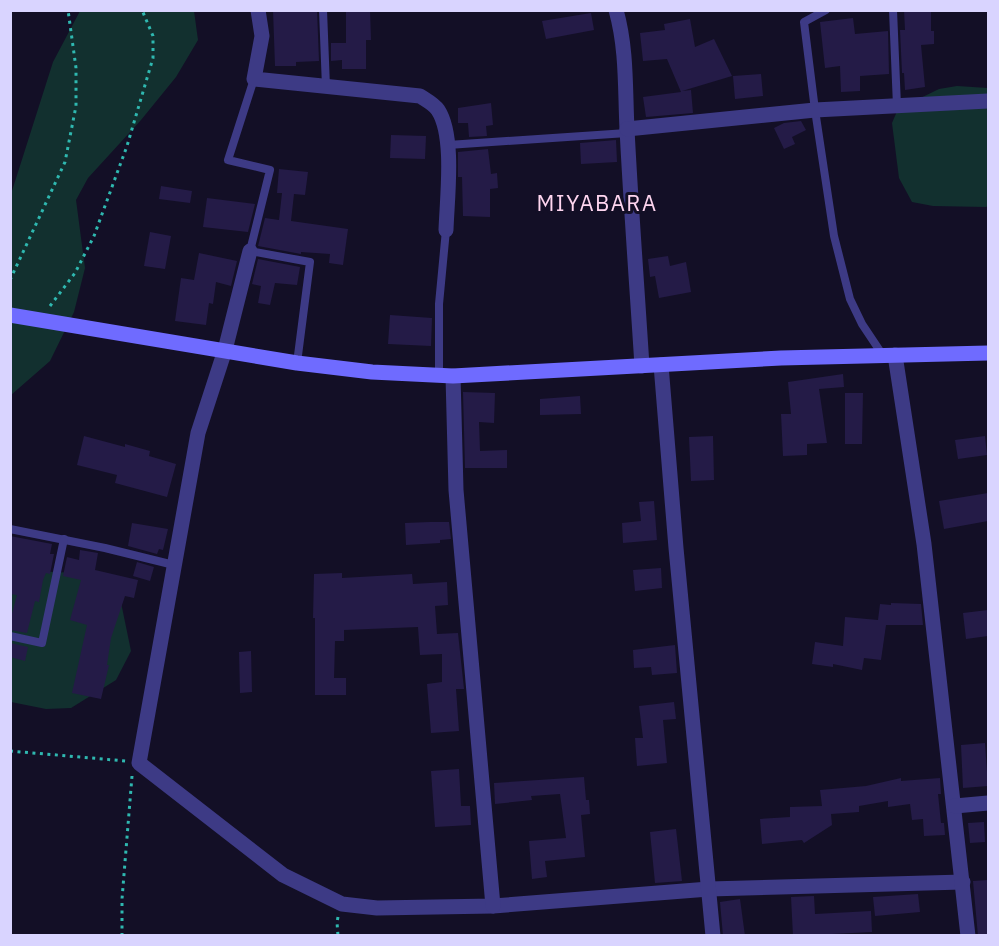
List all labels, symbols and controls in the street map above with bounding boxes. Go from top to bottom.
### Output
district label: MIYABARA [536,188,658,217]

